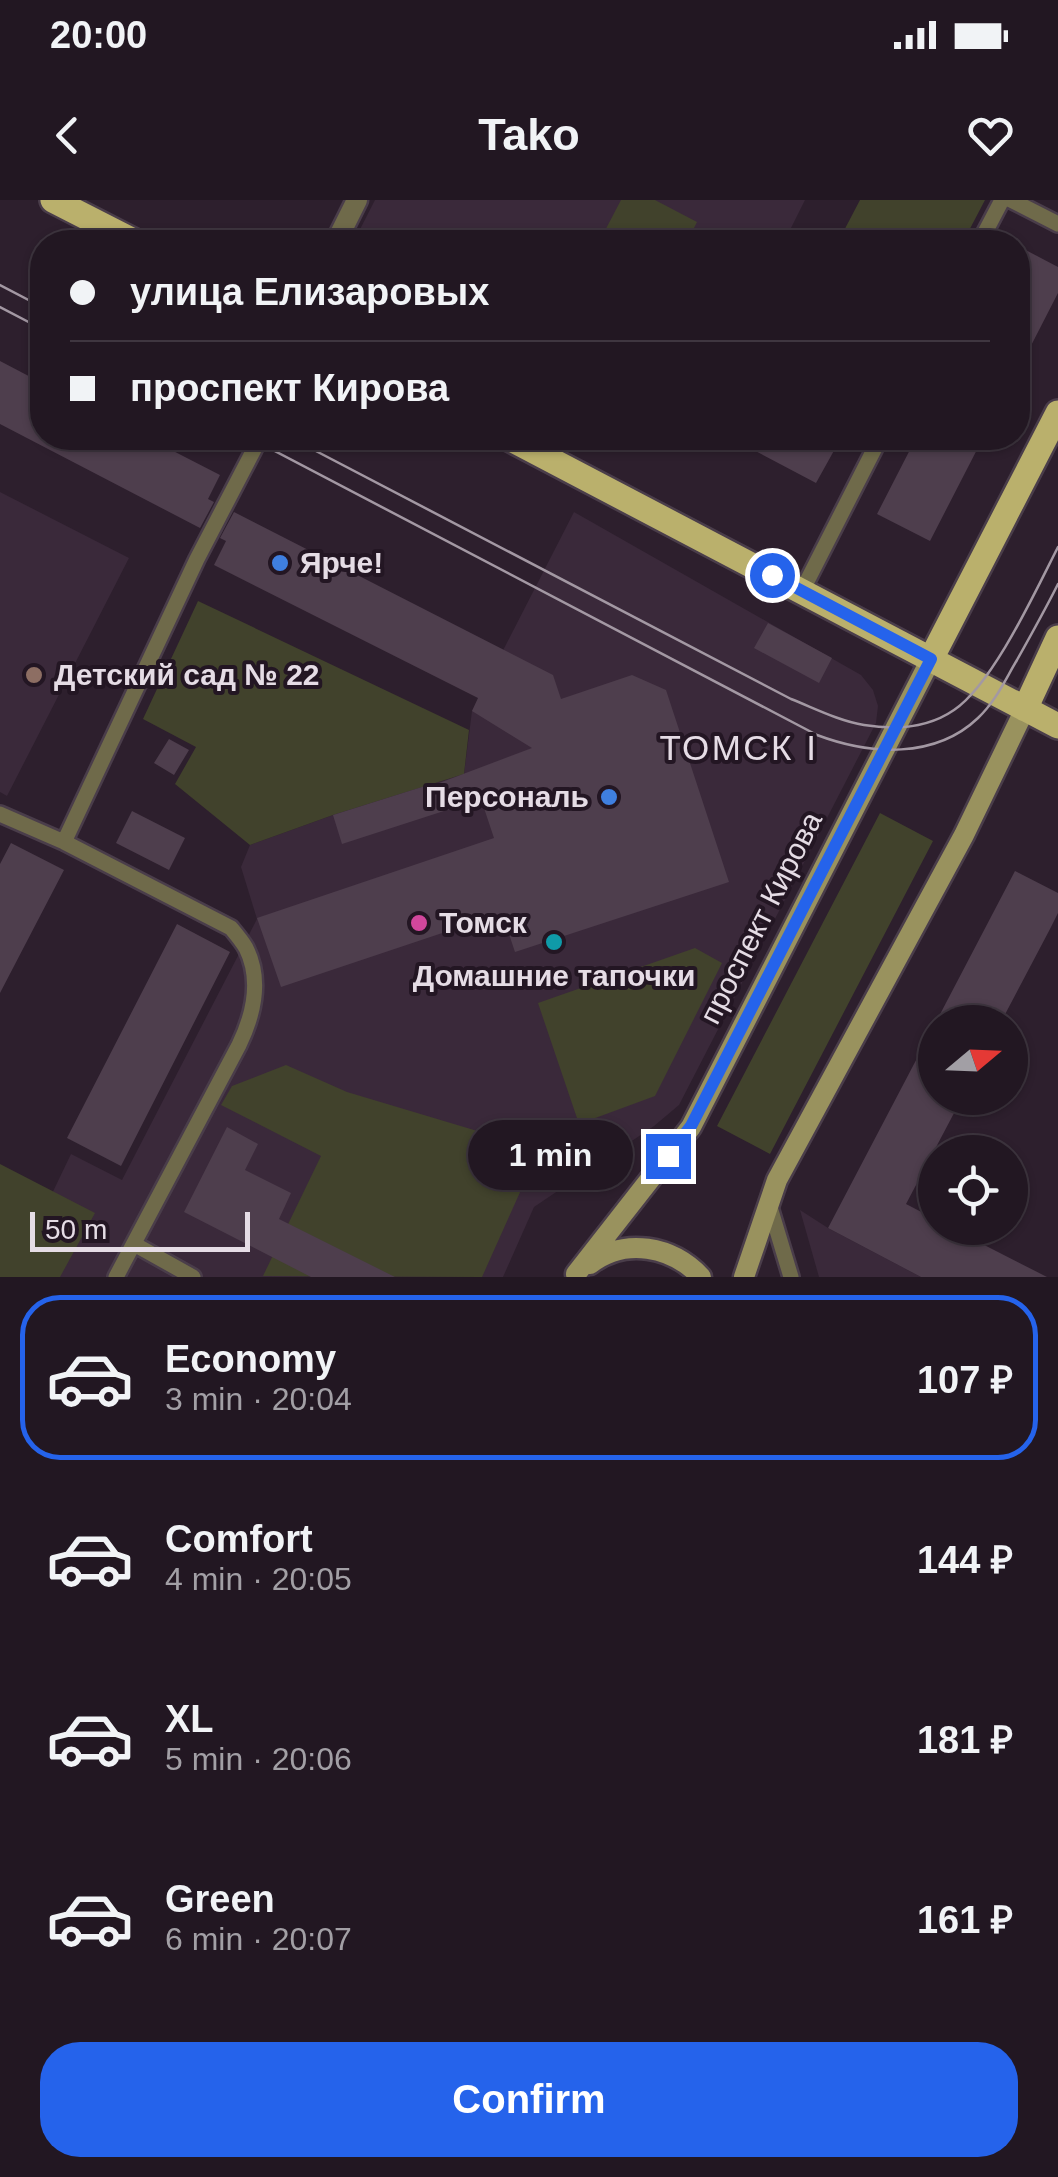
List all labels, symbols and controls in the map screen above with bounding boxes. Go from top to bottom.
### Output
text: 20:00 [50,14,147,56]
icon: back [40,108,95,163]
icon: heart [963,108,1018,163]
text: Tako [478,109,580,160]
text: улица Елизаровых [130,271,489,313]
text: проспект Кирова [130,367,449,409]
place label: Ярче! [300,546,383,579]
marker: Ярче! [269,552,291,574]
route start [750,553,795,598]
place label: Детский сад № 22 [54,658,320,691]
marker: Детский сад № 22 [23,664,45,686]
district label: ТОМСК I [660,728,818,767]
place label: Персональ [425,780,589,813]
marker: Персональ [598,786,620,808]
street label: проспект Кирова [693,806,828,1029]
place label: Томск [439,906,528,939]
marker: Томск [408,912,430,934]
marker: Домашние тапочки [543,931,565,953]
place label: Домашние тапочки [413,959,695,992]
north arrow [918,1005,1028,1115]
map controls [918,1005,1028,1245]
callout: 1 min [468,1121,633,1191]
route end [646,1134,691,1179]
button: locate [918,1135,1028,1245]
text: 1 min [509,1137,592,1173]
scale bar [30,1207,250,1252]
text: 50 m [45,1214,107,1245]
icon: car [45,1333,135,1423]
text: Economy [165,1338,336,1380]
text: 107 ₽ [917,1359,1013,1401]
text: 3 min · 20:04 [165,1381,352,1417]
icon: car [45,1513,135,1603]
text: Comfort [165,1518,313,1560]
text: 144 ₽ [917,1539,1013,1581]
text: 4 min · 20:05 [165,1561,352,1597]
icon: car [45,1693,135,1783]
text: XL [165,1698,214,1740]
text: 181 ₽ [917,1719,1013,1761]
text: 5 min · 20:06 [165,1741,352,1777]
icon: car [45,1873,135,1963]
text: Green [165,1878,275,1920]
text: 161 ₽ [917,1899,1013,1941]
text: 6 min · 20:07 [165,1921,352,1957]
button: Confirm [40,2042,1018,2157]

